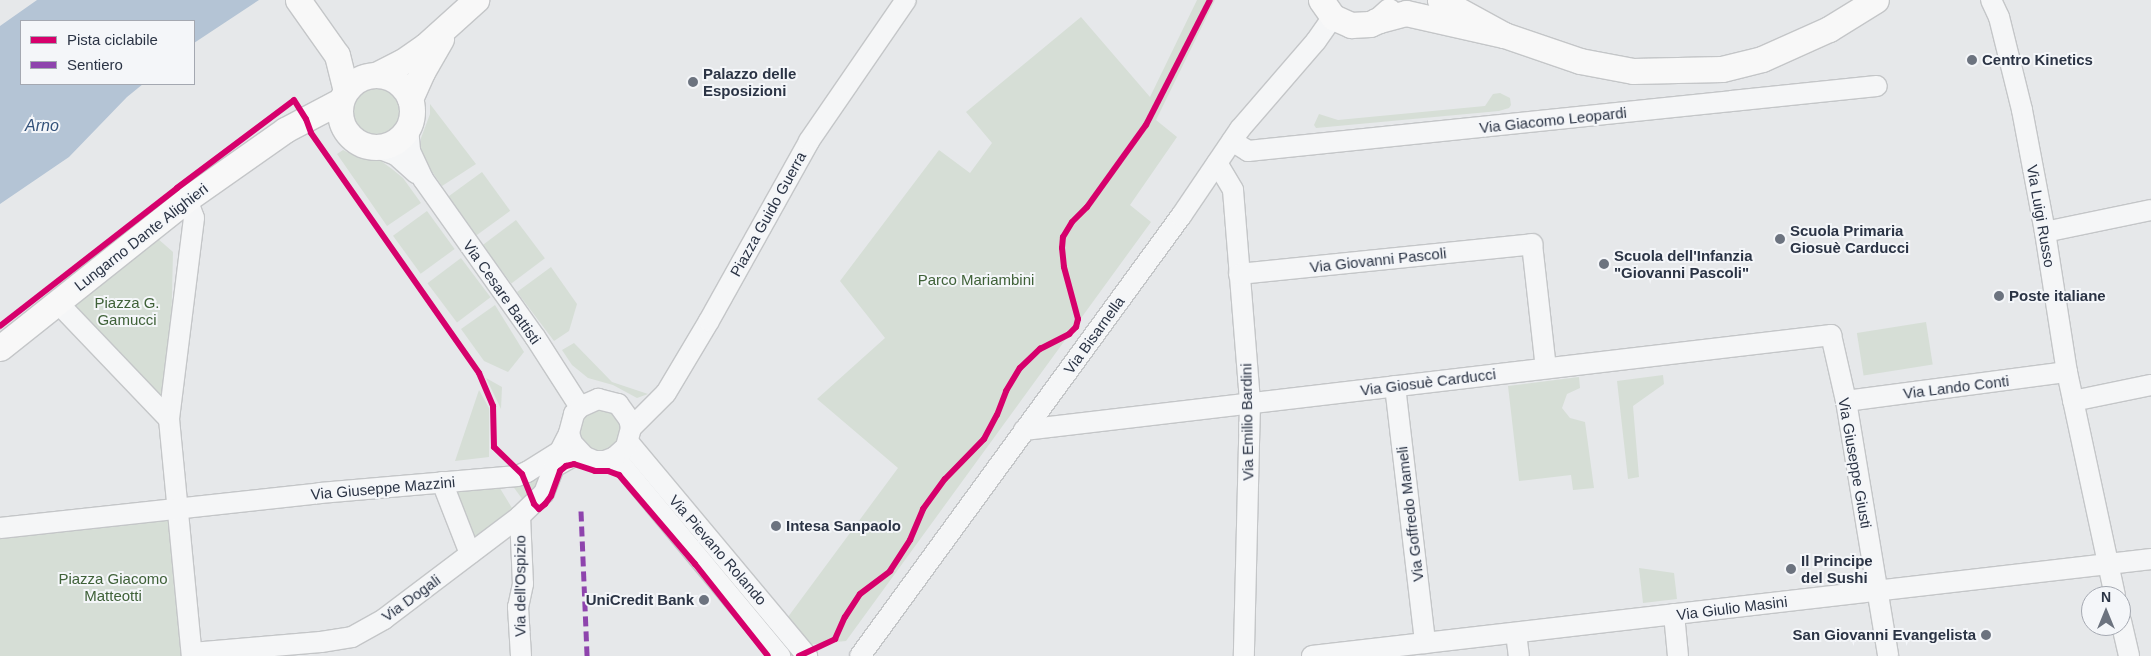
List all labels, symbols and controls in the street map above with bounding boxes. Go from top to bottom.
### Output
legend [20,20,195,85]
text: Pista ciclabile [67,31,158,48]
place label: Centro Kinetics [1982,51,2093,69]
marker: Centro Kinetics [1966,54,1978,66]
text: Sentiero [67,56,123,73]
place label: Palazzo delle Esposizioni [703,64,796,99]
marker: Palazzo delle Esposizioni [687,76,699,88]
street label: Via Giacomo Leopardi [1478,103,1628,137]
water label: Arno [25,116,59,136]
street label: Piazza Guido Guerra [726,148,810,280]
street label: Via Luigi Russo [2023,163,2059,269]
street label: Lungarno Dante Alighieri [70,179,212,295]
place label: Scuola Primaria Giosuè Carducci [1790,221,1909,256]
marker: Scuola Primaria Giosuè Carducci [1774,233,1786,245]
street label: Via Cesare Battisti [459,236,545,348]
street label: Via Giovanni Pascoli [1309,244,1447,276]
place label: Scuola dell'Infanzia "Giovanni Pascoli" [1614,246,1753,281]
marker: Scuola dell'Infanzia "Giovanni Pascoli" [1598,258,1610,270]
park label: Parco Mariambini [918,271,1034,289]
place label: Poste italiane [2009,287,2106,305]
marker: Poste italiane [1993,290,2005,302]
park label: Piazza G. Gamucci [94,293,160,328]
street label: Via Bisarnella [1060,293,1128,377]
street label: Via Emilio Bardini [1237,363,1257,481]
street label: Via Giosuè Carducci [1359,365,1497,399]
street label: Via Lando Conti [1902,372,2010,402]
street label: Via Giuseppe Giusti [1835,396,1875,530]
street label: Via Goffredo Mameli [1393,445,1427,583]
street label: Via Giuseppe Mazzini [310,473,456,503]
street label: Via Pievano Rolando [665,491,771,609]
place label: Intesa Sanpaolo [786,517,901,535]
marker: Intesa Sanpaolo [770,520,782,532]
street label: Via dell'Ospizio [511,535,529,637]
place label: Il Principe del Sushi [1801,551,1873,586]
marker: Il Principe del Sushi [1785,563,1797,575]
park label: Piazza Giacomo Matteotti [58,569,168,604]
street label: Via Dogali [378,571,444,625]
north arrow [2081,586,2131,636]
text: N [2101,589,2111,605]
place label: UniCredit Bank [586,591,694,609]
street label: Via Giulio Masini [1676,592,1788,624]
marker: UniCredit Bank [698,594,710,606]
place label: San Giovanni Evangelista [1793,626,1976,644]
marker: San Giovanni Evangelista [1980,629,1992,641]

